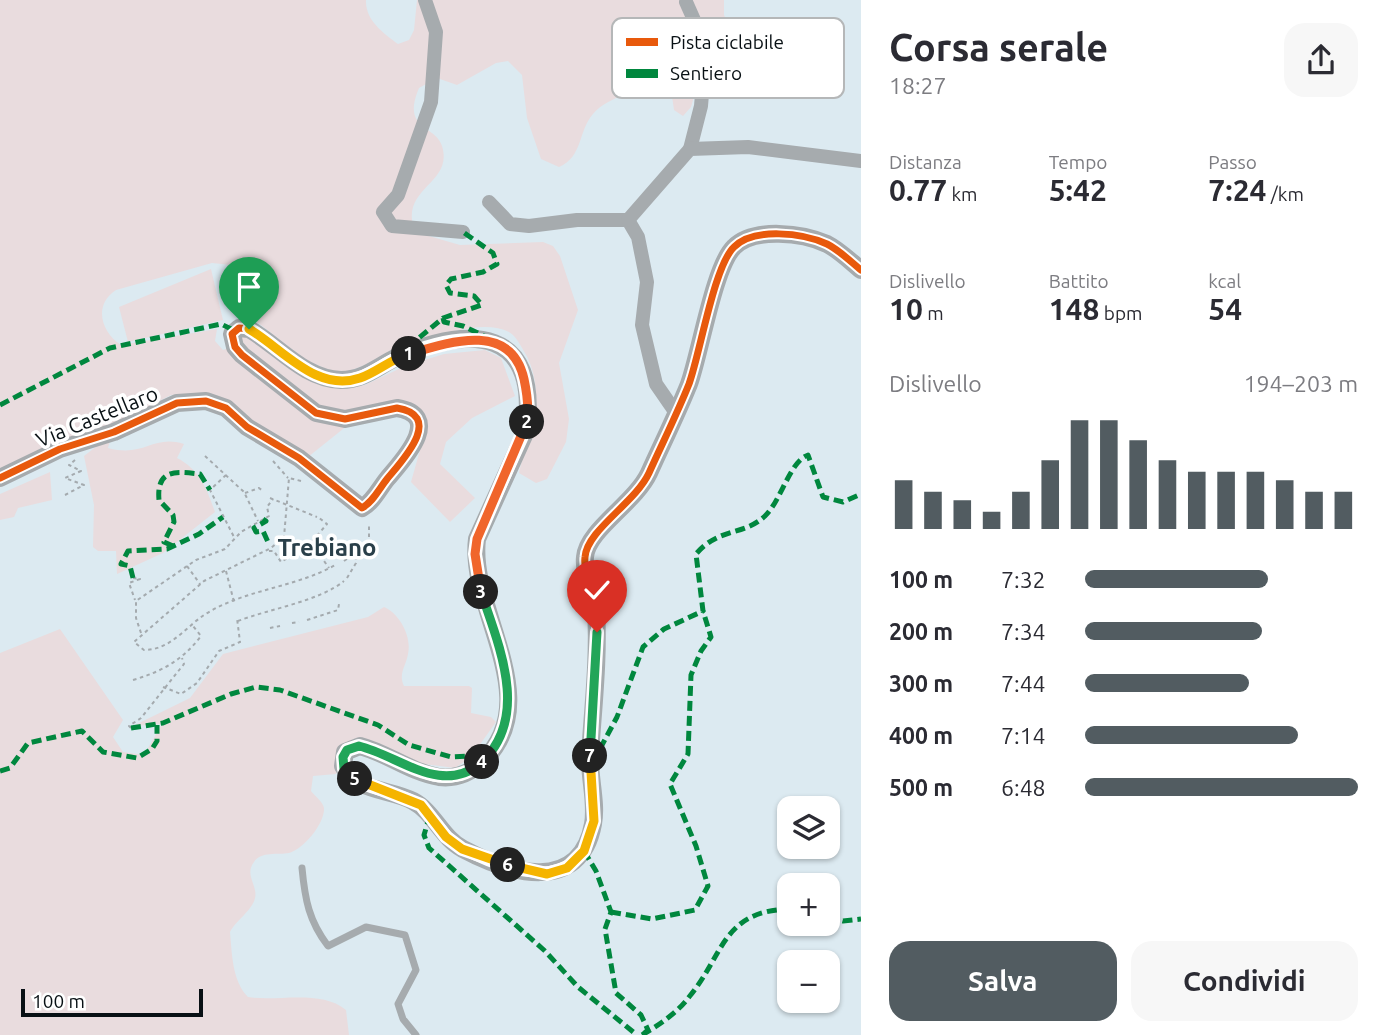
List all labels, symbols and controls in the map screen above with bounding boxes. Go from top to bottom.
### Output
legend [612,18,844,98]
button: share [1284,23,1358,97]
text: Corsa serale [889,26,1108,68]
text: Pista ciclabile [670,31,784,53]
text: Sentiero [670,62,742,84]
text: 18:27 [889,73,947,98]
text: Distanza [889,151,962,173]
text: Tempo [1049,151,1107,173]
text: Passo [1208,151,1257,173]
text: 0.77 [889,173,947,207]
text: 5:42 [1049,173,1107,207]
text: 7:24 [1208,173,1266,207]
text: km [947,183,977,205]
text: /km [1266,183,1304,205]
pin [219,257,279,329]
icon: arrive [230,268,268,306]
text: Dislivello [889,270,966,292]
text: Battito [1049,270,1109,292]
text: kcal [1208,270,1241,292]
text: 10 [889,292,923,326]
text: 148 [1049,292,1099,326]
text: 54 [1208,292,1242,326]
text: m [923,302,944,324]
text: bpm [1099,302,1142,324]
pin: 1 [392,336,426,372]
text: 1 [403,342,414,364]
text: Dislivello [889,371,982,396]
text: 194–203 m [1244,371,1358,396]
street label: Via Castellaro [32,381,161,451]
pin: 2 [510,404,544,440]
text: 2 [521,410,532,432]
district label: Trebiano [277,534,377,561]
pin [567,560,627,632]
text: 100 m [889,567,953,592]
text: 7:32 [1001,567,1046,592]
icon: check [578,571,616,609]
pin: 3 [463,574,498,610]
text: 3 [475,580,486,602]
text: 200 m [889,619,953,644]
text: 7:34 [1001,619,1046,644]
text: 300 m [889,671,953,696]
text: 7:44 [1001,671,1046,696]
text: 400 m [889,723,953,748]
text: 7:14 [1001,723,1046,748]
pin: 7 [572,738,608,774]
pin: 4 [464,744,500,780]
text: 7 [584,744,595,766]
text: 4 [476,750,487,772]
pin: 5 [338,762,372,796]
text: 5 [349,767,360,789]
text: 500 m [889,775,953,800]
text: 6:48 [1001,775,1046,800]
map controls [777,796,840,1013]
button: layers [777,796,840,859]
pin: 6 [490,848,526,882]
text: 6 [502,853,513,875]
button: + [777,873,840,936]
button: Salva [889,941,1117,1021]
button: Condividi [1131,941,1358,1021]
button: − [777,950,840,1013]
scale bar [21,986,203,1018]
text: 100 m [32,990,85,1012]

